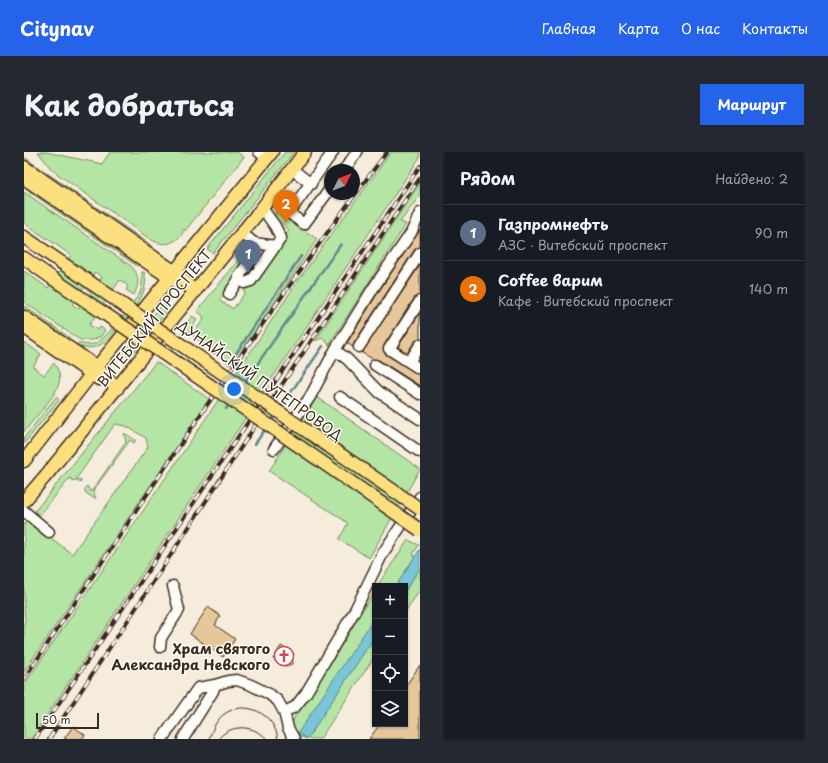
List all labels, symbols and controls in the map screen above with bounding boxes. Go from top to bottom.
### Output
text: Citynav [20,14,94,42]
text: Главная [542,18,596,39]
text: Карта [618,18,659,39]
text: О нас [681,18,720,39]
text: Контакты [742,18,808,39]
text: Как добраться [24,83,235,126]
button: Маршрут [700,84,804,125]
north arrow [324,164,360,200]
text: Рядом [460,165,515,191]
text: Найдено: 2 [715,169,788,188]
pin: 2 [273,190,299,223]
text: Газпромнефть [498,212,608,235]
text: 1 [470,223,476,242]
text: 90 m [755,223,788,242]
text: АЗС · Витебский проспект [498,235,668,254]
pin: 1 [235,240,261,273]
street label: ВИТЕБСКИЙ ПРОСПЕКТ [92,244,217,391]
text: Coffee варим [498,268,603,291]
text: 2 [468,279,478,298]
text: 140 m [749,279,788,298]
text: Кафе · Витебский проспект [498,291,673,310]
street label: ДУНАЙСКИЙ ПУТЕПРОВОД [172,314,347,445]
your location [224,379,244,399]
map controls [372,583,408,727]
button: + [372,583,408,619]
button: − [372,619,408,655]
place label: Храм святого Александра Невского [112,638,270,675]
church icon: Храм святого Александра Невского [273,645,295,667]
button: locate [372,655,408,691]
button: layers [372,691,408,727]
scale bar [36,711,99,730]
text: 50 m [42,711,71,728]

